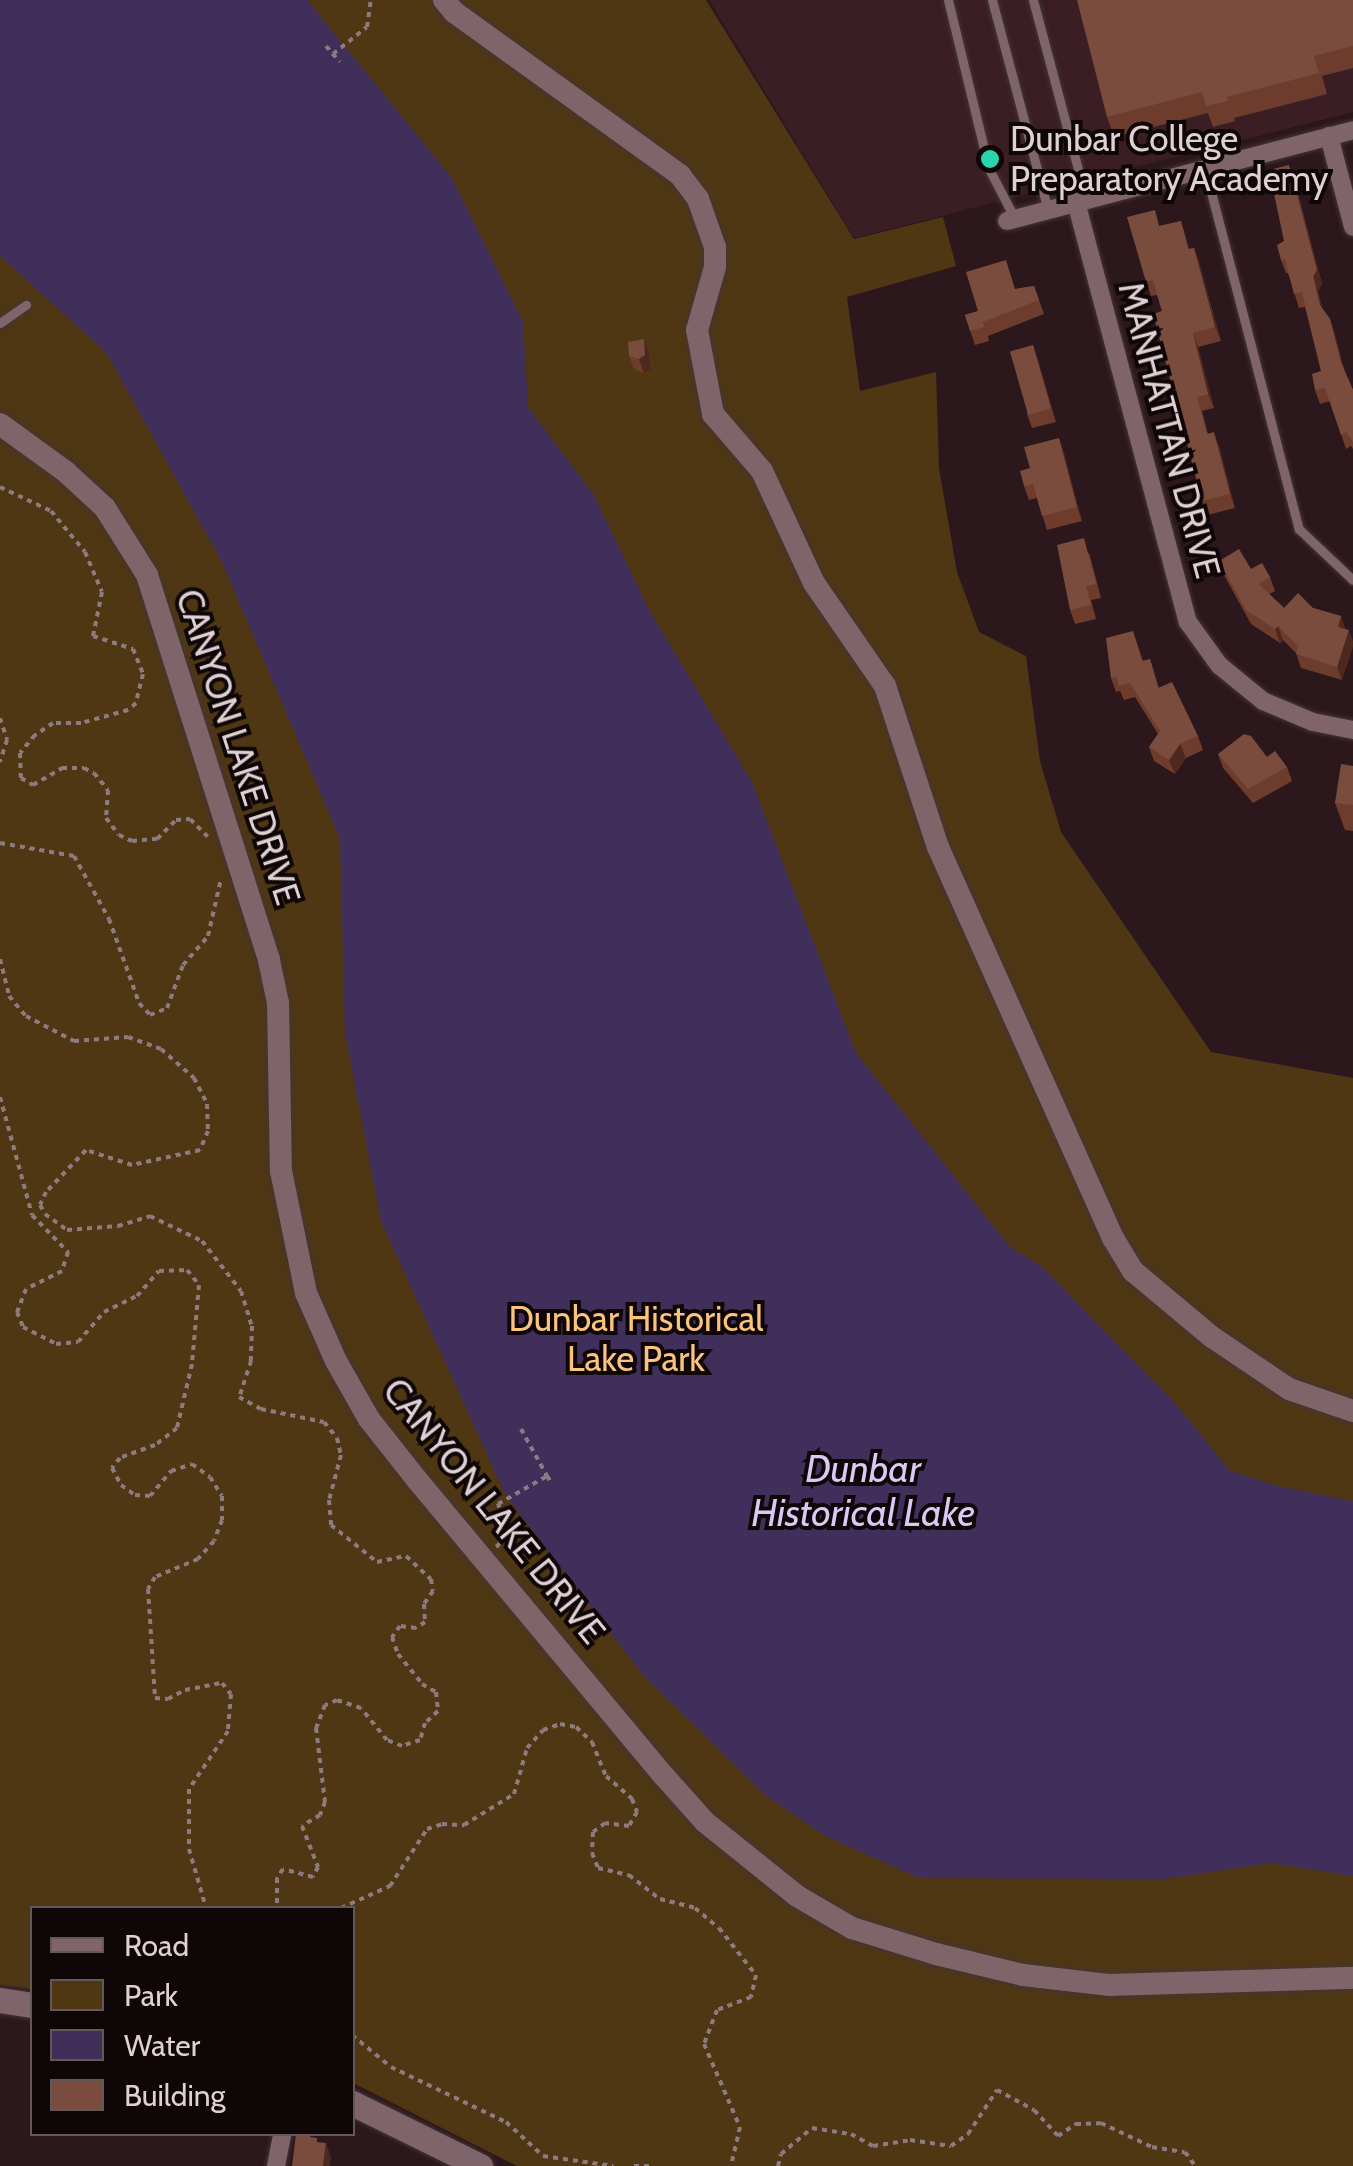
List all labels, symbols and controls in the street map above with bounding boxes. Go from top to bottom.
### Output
place label: Dunbar College Preparatory Academy [1010,118,1328,200]
marker: Dunbar College Preparatory Academy [979,148,1001,170]
street label: MANHATTAN DRIVE [1109,277,1229,583]
street label: CANYON LAKE DRIVE [167,584,309,910]
park label: Dunbar Historical Lake Park [509,1298,763,1380]
street label: CANYON LAKE DRIVE [374,1370,614,1652]
water label: Dunbar Historical Lake [751,1446,975,1536]
legend [30,1906,355,2136]
text: Road [124,1927,189,1964]
text: Park [124,1977,178,2014]
text: Water [124,2027,200,2064]
text: Building [124,2077,226,2114]

